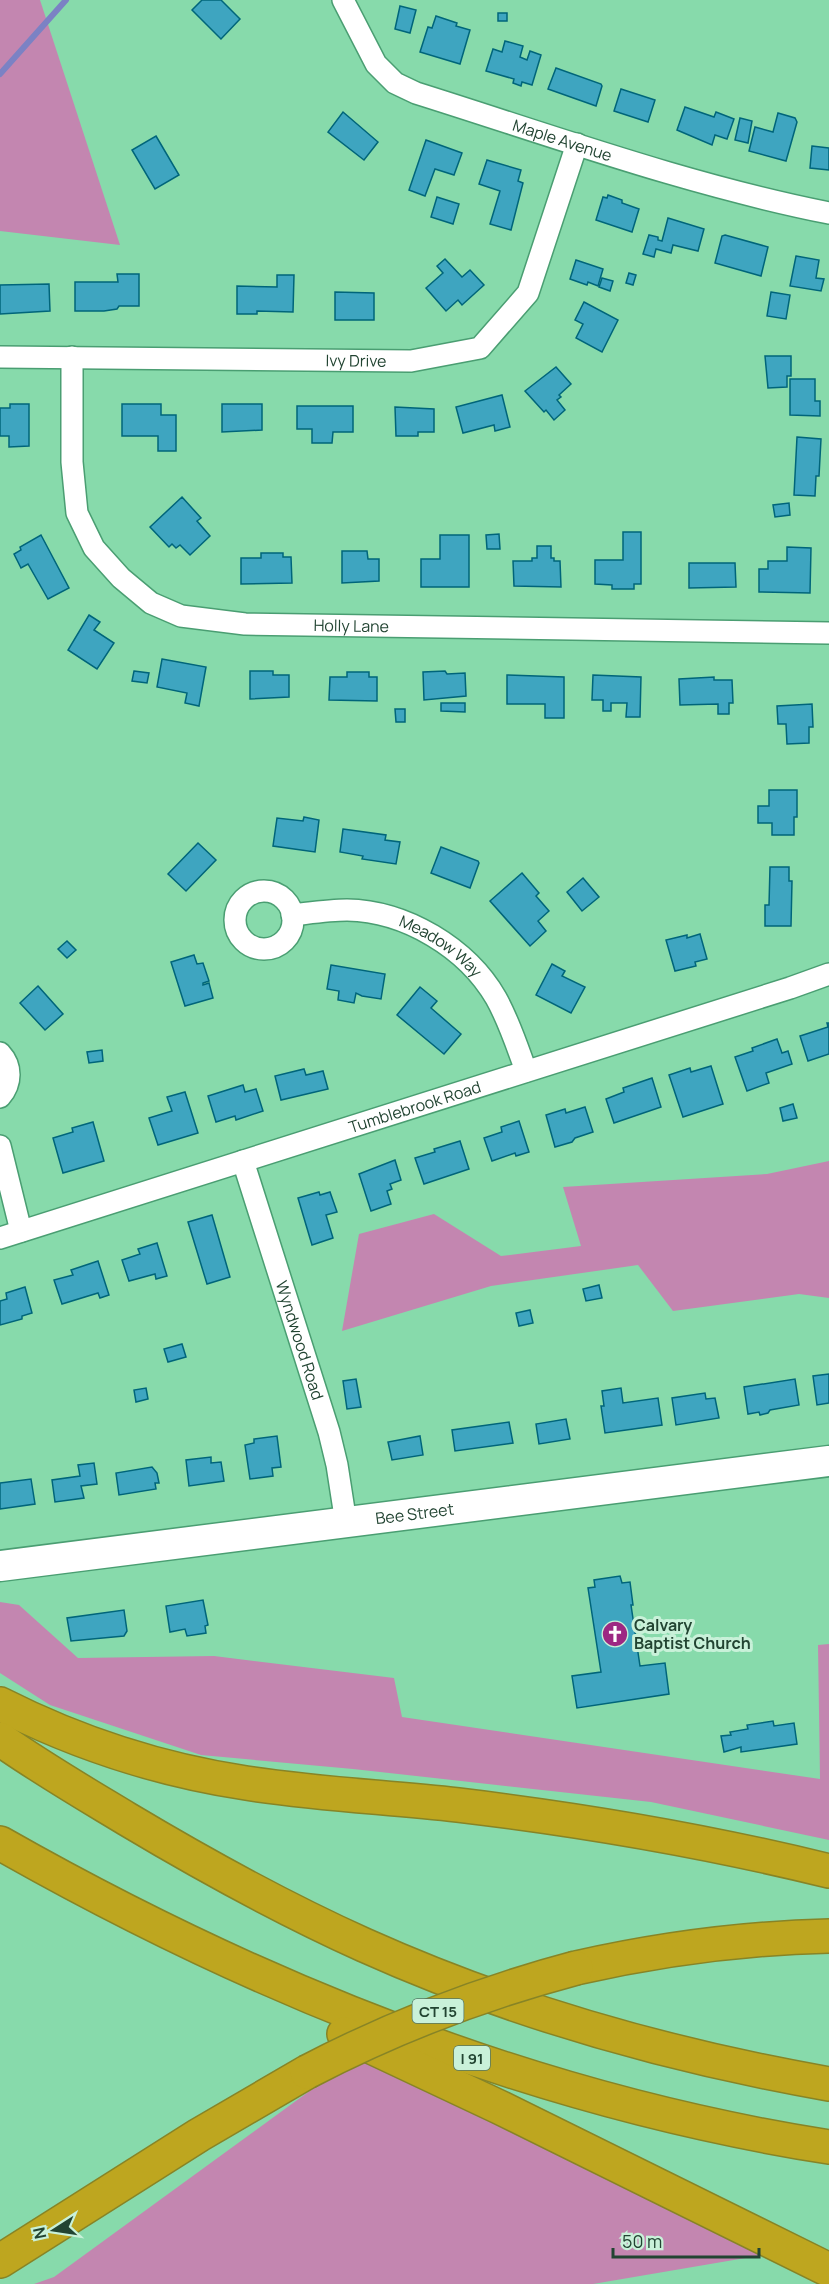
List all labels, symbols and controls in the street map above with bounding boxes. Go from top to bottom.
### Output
street label: Maple Avenue [510,114,615,166]
street label: Ivy Drive [325,349,387,372]
street label: Holly Lane [313,614,389,637]
street label: Meadow Way [396,910,488,982]
street label: Tumblebrook Road [346,1076,484,1138]
street label: Wyndwood Road [271,1278,329,1403]
street label: Bee Street [374,1498,455,1529]
place label: Calvary Baptist Church [634,1614,751,1654]
church icon: Calvary Baptist Church [600,1619,630,1649]
road number: CT 15 [412,1999,464,2023]
road number: I 91 [454,2046,490,2070]
north arrow [24,2200,84,2260]
scale bar [613,2221,758,2259]
text: N [27,2225,51,2241]
text: 50 m [622,2229,662,2253]

